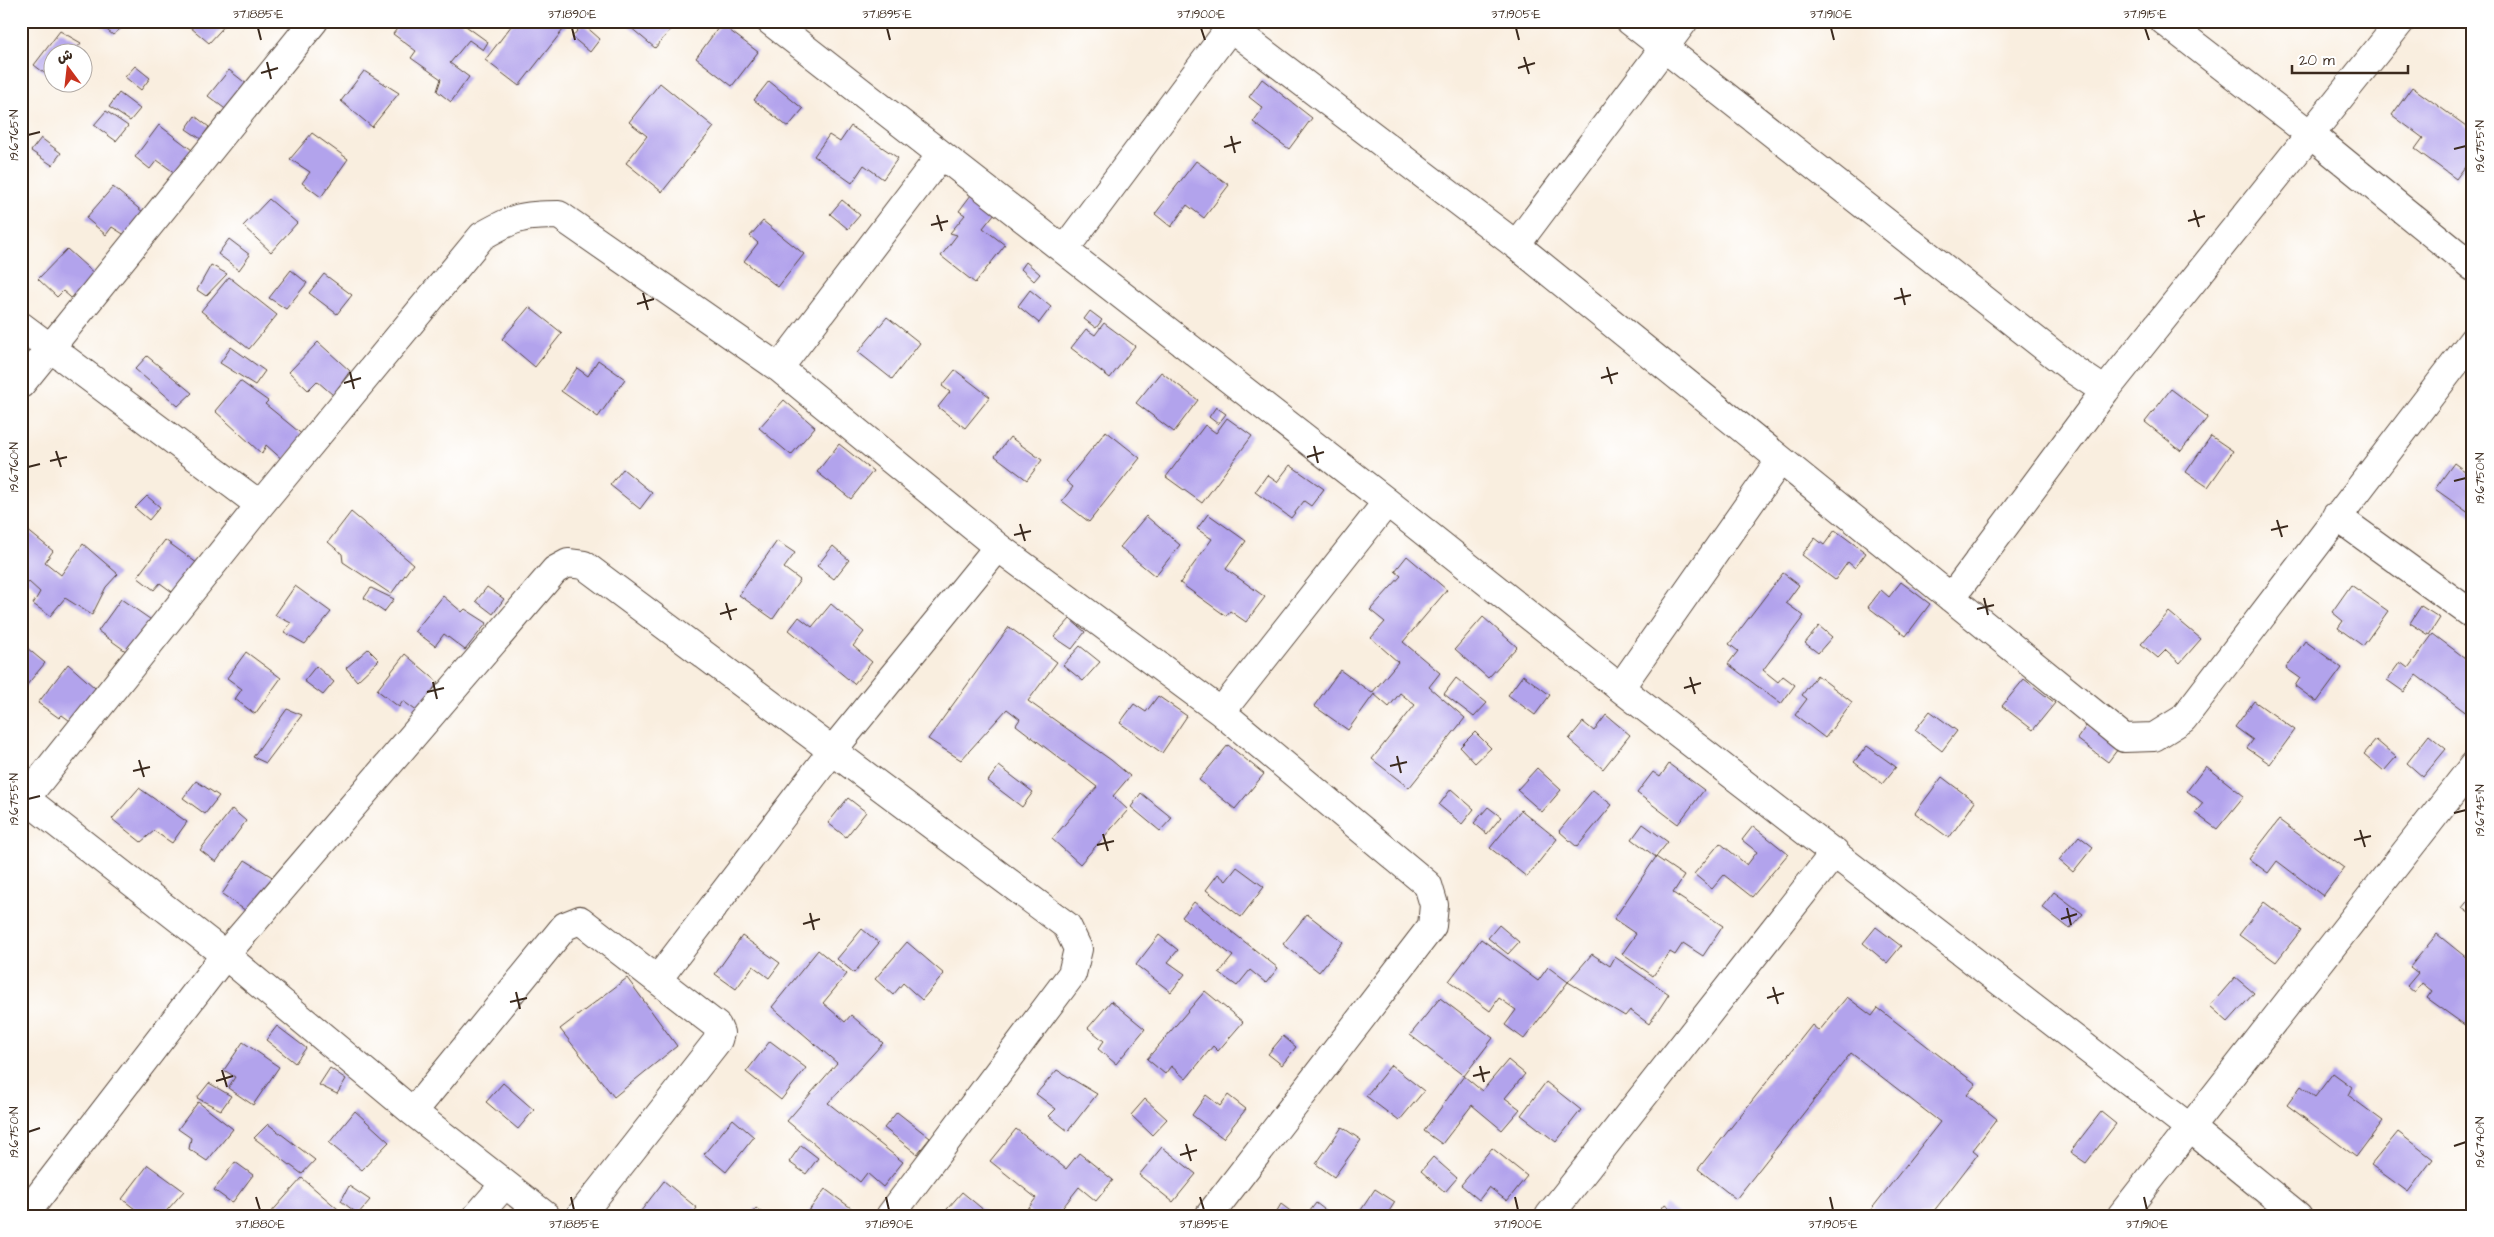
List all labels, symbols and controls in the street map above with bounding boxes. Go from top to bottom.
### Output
text: 37.1885°E [233,6,283,23]
text: 37.1890°E [548,6,596,23]
text: 37.1895°E [862,6,912,23]
text: 37.1900°E [1177,6,1225,23]
text: 37.1905°E [1491,6,1541,23]
text: 37.1910°E [1810,6,1852,23]
text: 37.1915°E [2123,6,2167,23]
north arrow [42,42,92,92]
scale bar [2292,42,2408,74]
text: ش [55,45,75,68]
text: 20 m [2299,50,2335,71]
text: 19.6765°N [6,109,23,161]
text: 19.6755°N [2472,119,2489,172]
text: 19.6760°N [6,441,23,492]
text: 19.6750°N [2472,452,2489,504]
text: 19.6755°N [6,772,23,825]
text: 19.6745°N [2472,784,2489,836]
text: 19.6750°N [6,1106,23,1158]
text: 19.6740°N [2472,1116,2489,1167]
text: 37.1880°E [235,1216,285,1233]
text: 37.1885°E [549,1216,599,1233]
text: 37.1890°E [865,1216,913,1233]
text: 37.1895°E [1179,1216,1229,1233]
text: 37.1900°E [1494,1216,1542,1233]
text: 37.1905°E [1808,1216,1858,1233]
text: 37.1910°E [2126,1216,2168,1233]

